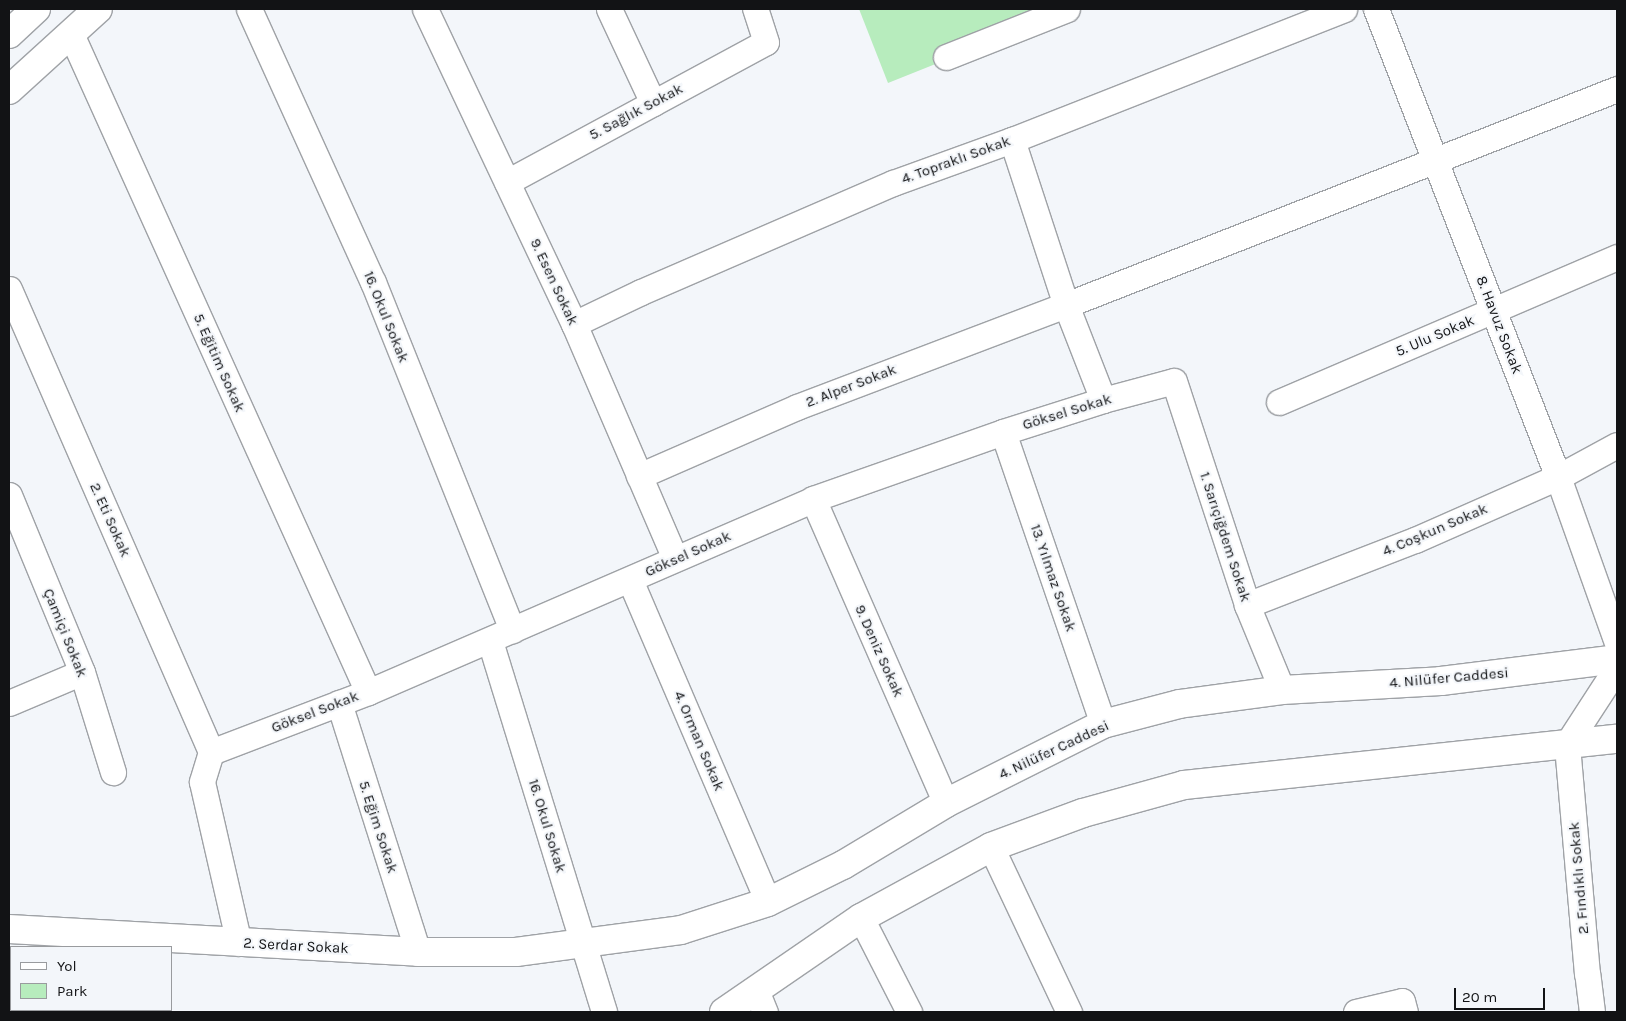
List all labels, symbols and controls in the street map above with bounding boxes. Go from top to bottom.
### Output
street label: 5. Sağlık Sokak [586,80,686,144]
street label: 4. Topraklı Sokak [899,132,1013,188]
street label: 9. Esen Sokak [526,236,582,328]
street label: 16. Okul Sokak [359,269,413,365]
street label: 8. Havuz Sokak [1472,273,1526,377]
street label: 5. Eğitim Sokak [189,311,249,415]
street label: 5. Ulu Sokak [1393,311,1477,361]
street label: 2. Alper Sokak [803,360,899,412]
street label: Göksel Sokak [1020,390,1114,434]
street label: 1. Sarıçiğdem Sokak [1195,470,1255,604]
street label: 2. Eti Sokak [86,480,134,560]
street label: 4. Coşkun Sokak [1380,500,1490,560]
street label: 13. Yılmaz Sokak [1026,522,1080,634]
street label: Göksel Sokak [642,527,734,581]
street label: Çamiçi Sokak [39,586,91,680]
street label: 9. Deniz Sokak [851,602,907,700]
street label: 4. Nilüfer Caddesi [1389,664,1509,692]
street label: Göksel Sokak [269,687,361,737]
street label: 4. Orman Sokak [670,688,728,794]
street label: 4. Nilüfer Caddesi [996,717,1112,783]
street label: 16. Okul Sokak [524,777,570,875]
street label: 5. Eğim Sokak [355,779,401,875]
street label: 2. Fındıklı Sokak [1565,821,1593,935]
street label: 2. Serdar Sokak [243,934,349,958]
legend [10,946,172,1011]
text: Yol [57,957,77,975]
scale bar [1456,978,1547,1010]
text: Park [57,982,87,1000]
text: 20 m [1462,988,1497,1006]

